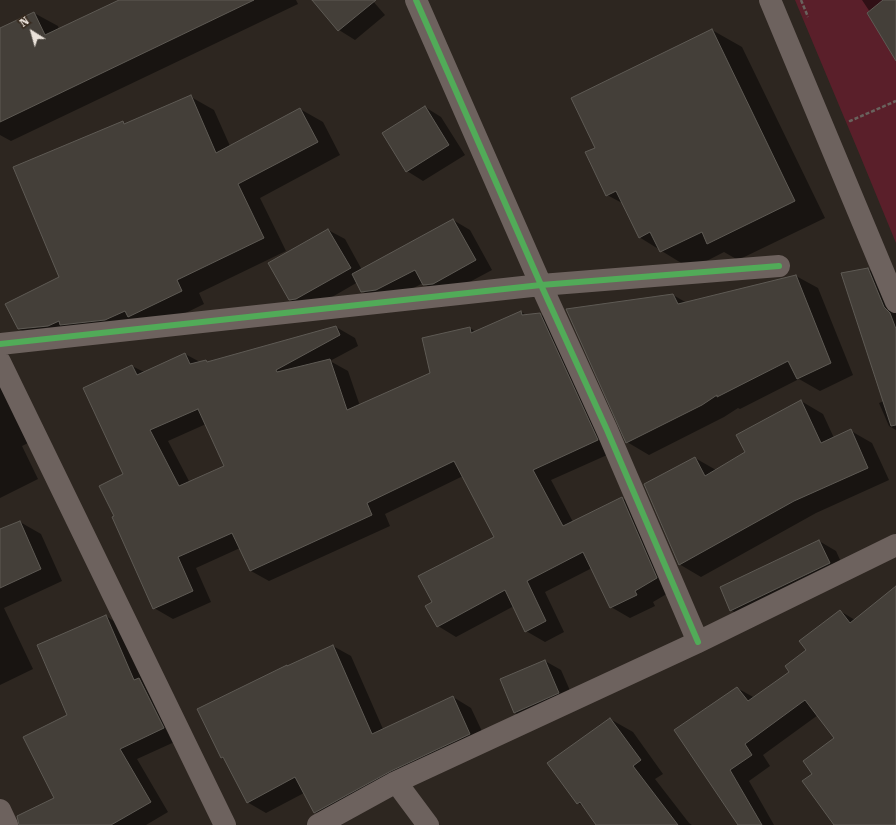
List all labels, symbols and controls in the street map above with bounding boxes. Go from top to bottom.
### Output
north arrow [12,12,52,52]
text: N [17,14,32,30]

